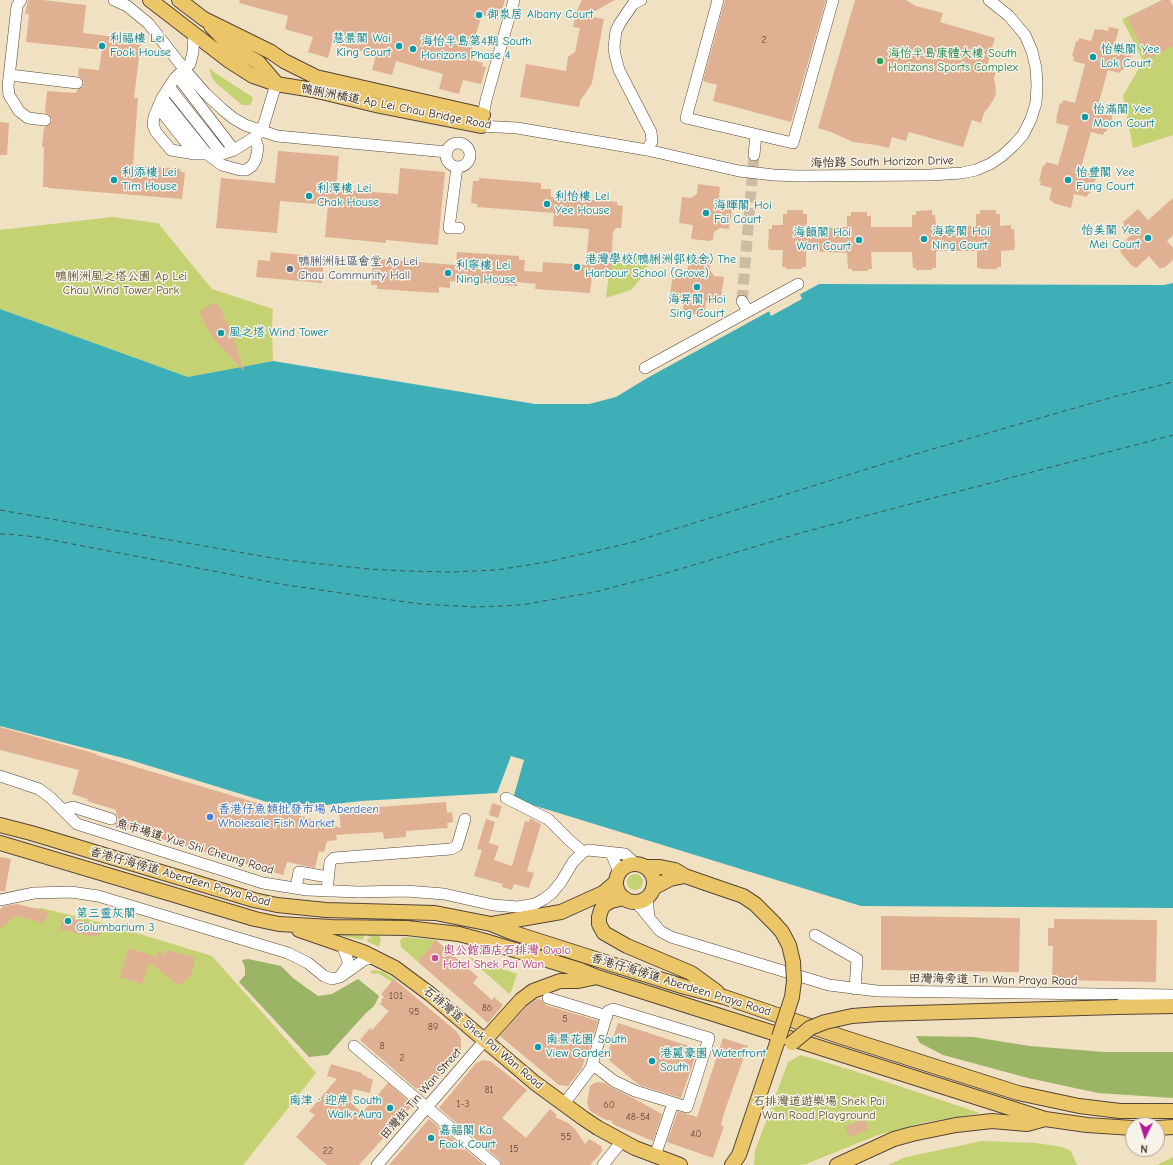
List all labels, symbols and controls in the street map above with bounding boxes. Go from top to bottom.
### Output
place label: 御泉居 Albany Court [487,8,593,22]
marker: 御泉居 Albany Court [474,10,484,20]
place label: 利福樓 Lei Fook House [110,32,171,60]
place label: 慧景閣 Wai King Court [332,32,391,60]
house number: 2 [761,34,767,46]
place label: 海怡半島第4期 South Horizons Phase 4 [421,35,532,63]
marker: 利福樓 Lei Fook House [97,41,107,51]
marker: 慧景閣 Wai King Court [394,41,404,51]
place label: 怡樂閣 Yee Lok Court [1101,43,1159,71]
marker: 海怡半島第4期 South Horizons Phase 4 [408,44,418,54]
place label: 海怡半島康體大樓 South Horizons Sports Complex [888,47,1018,75]
marker: 怡樂閣 Yee Lok Court [1088,52,1098,62]
marker: 海怡半島康體大樓 South Horizons Sports Complex [875,56,885,66]
street label: 鴨脷洲橋道 Ap Lei Chau Bridge Road [300,81,492,133]
place label: 怡滿閣 Yee Moon Court [1093,103,1154,131]
marker: 怡滿閣 Yee Moon Court [1080,112,1090,122]
street label: 海怡路 South Horizon Drive [810,154,954,170]
place label: 利添樓 Lei Tim House [122,166,177,194]
place label: 怡豐閣 Yee Fung Court [1076,166,1134,194]
marker: 利添樓 Lei Tim House [109,175,119,185]
marker: 怡豐閣 Yee Fung Court [1063,175,1073,185]
place label: 利澤樓 Lei Chak House [317,182,379,210]
place label: 利怡樓 Lei Yee House [555,190,610,218]
marker: 利澤樓 Lei Chak House [304,191,314,201]
marker: 利怡樓 Lei Yee House [542,199,552,209]
place label: 海暉閣 Hoi Fai Court [714,199,772,227]
marker: 海暉閣 Hoi Fai Court [701,208,711,218]
place label: 怡美閣 Yee Mei Court [1082,224,1140,252]
place label: 海寧閣 Hoi Ning Court [932,225,990,253]
place label: 海韻閣 Hoi Wan Court [793,226,851,254]
marker: 怡美閣 Yee Mei Court [1143,233,1153,243]
marker: 海寧閣 Hoi Ning Court [919,234,929,244]
marker: 海韻閣 Hoi Wan Court [854,235,864,245]
place label: 港灣學校(鴨脷洲邨校舍) The Harbour School (Grove) [585,253,736,281]
place label: 鴨脷洲社區會堂 Ap Lei Chau Community Hall [298,255,418,283]
place label: 利寧樓 Lei Ning House [456,259,516,287]
marker: 港灣學校(鴨脷洲邨校舍) The Harbour School (Grove) [572,262,582,272]
marker: 鴨脷洲社區會堂 Ap Lei Chau Community Hall [285,264,295,274]
marker: 利寧樓 Lei Ning House [443,268,453,278]
park label: 鴨脷洲風之塔公園 Ap Lei Chau Wind Tower Park [55,270,187,298]
marker: 海昇閣 Hoi Sing Court [692,282,702,292]
place label: 海昇閣 Hoi Sing Court [668,293,726,321]
place label: 風之塔 Wind Tower [229,326,328,340]
marker: 風之塔 Wind Tower [216,328,226,338]
place label: 香港仔魚類批發市場 Aberdeen Wholesale Fish Market [218,803,379,831]
marker: 香港仔魚類批發市場 Aberdeen Wholesale Fish Market [205,812,215,822]
street label: 魚市場道 Yue Shi Cheung Road [115,816,275,878]
street label: 香港仔海傍道 Aberdeen Praya Road [88,844,272,910]
place label: 第三靈灰閣 Columbarium 3 [76,907,155,935]
marker: 第三靈灰閣 Columbarium 3 [63,916,73,926]
place label: 奧公館酒店石排灣 Ovolo Hotel Shek Pai Wan [443,944,571,972]
street label: 香港仔海傍道 Aberdeen Praya Road [589,951,773,1019]
marker: 奧公館酒店石排灣 Ovolo Hotel Shek Pai Wan [430,953,440,963]
street label: 田灣海旁道 Tin Wan Praya Road [908,971,1078,989]
street label: 石排灣道 Shek Pai Wan Road [420,984,546,1092]
house number: 101 [389,990,403,1002]
house number: 86 [482,1002,492,1014]
house number: 95 [409,1006,419,1018]
house number: 5 [562,1013,568,1025]
house number: 89 [428,1021,438,1033]
place label: 南景花園 South View Garden [546,1033,627,1061]
house number: 8 [379,1040,385,1052]
marker: 南景花園 South View Garden [533,1042,543,1052]
street label: 田灣街 Tin Wan Street [377,1045,465,1143]
place label: 港麗豪園 Waterfront South [660,1047,766,1075]
house number: 2 [399,1052,405,1064]
marker: 港麗豪園 Waterfront South [647,1056,657,1066]
house number: 81 [484,1084,494,1096]
place label: 南津‧迎岸 South Walk･Aura [289,1094,382,1122]
park label: 石排灣道遊樂場 Shek Pai Wan Road Playground [753,1095,885,1123]
house number: 1-3 [456,1098,470,1110]
house number: 60 [603,1099,615,1111]
marker: 南津‧迎岸 South Walk･Aura [385,1103,395,1113]
house number: 48-54 [626,1111,650,1123]
north arrow [1125,1117,1165,1157]
place label: 嘉福閣 Ka Fook Court [439,1124,496,1152]
house number: 40 [691,1128,701,1140]
house number: 55 [561,1131,571,1143]
marker: 嘉福閣 Ka Fook Court [426,1133,436,1143]
text: N [1140,1142,1148,1155]
house number: 15 [509,1143,519,1155]
house number: 22 [323,1145,333,1157]

